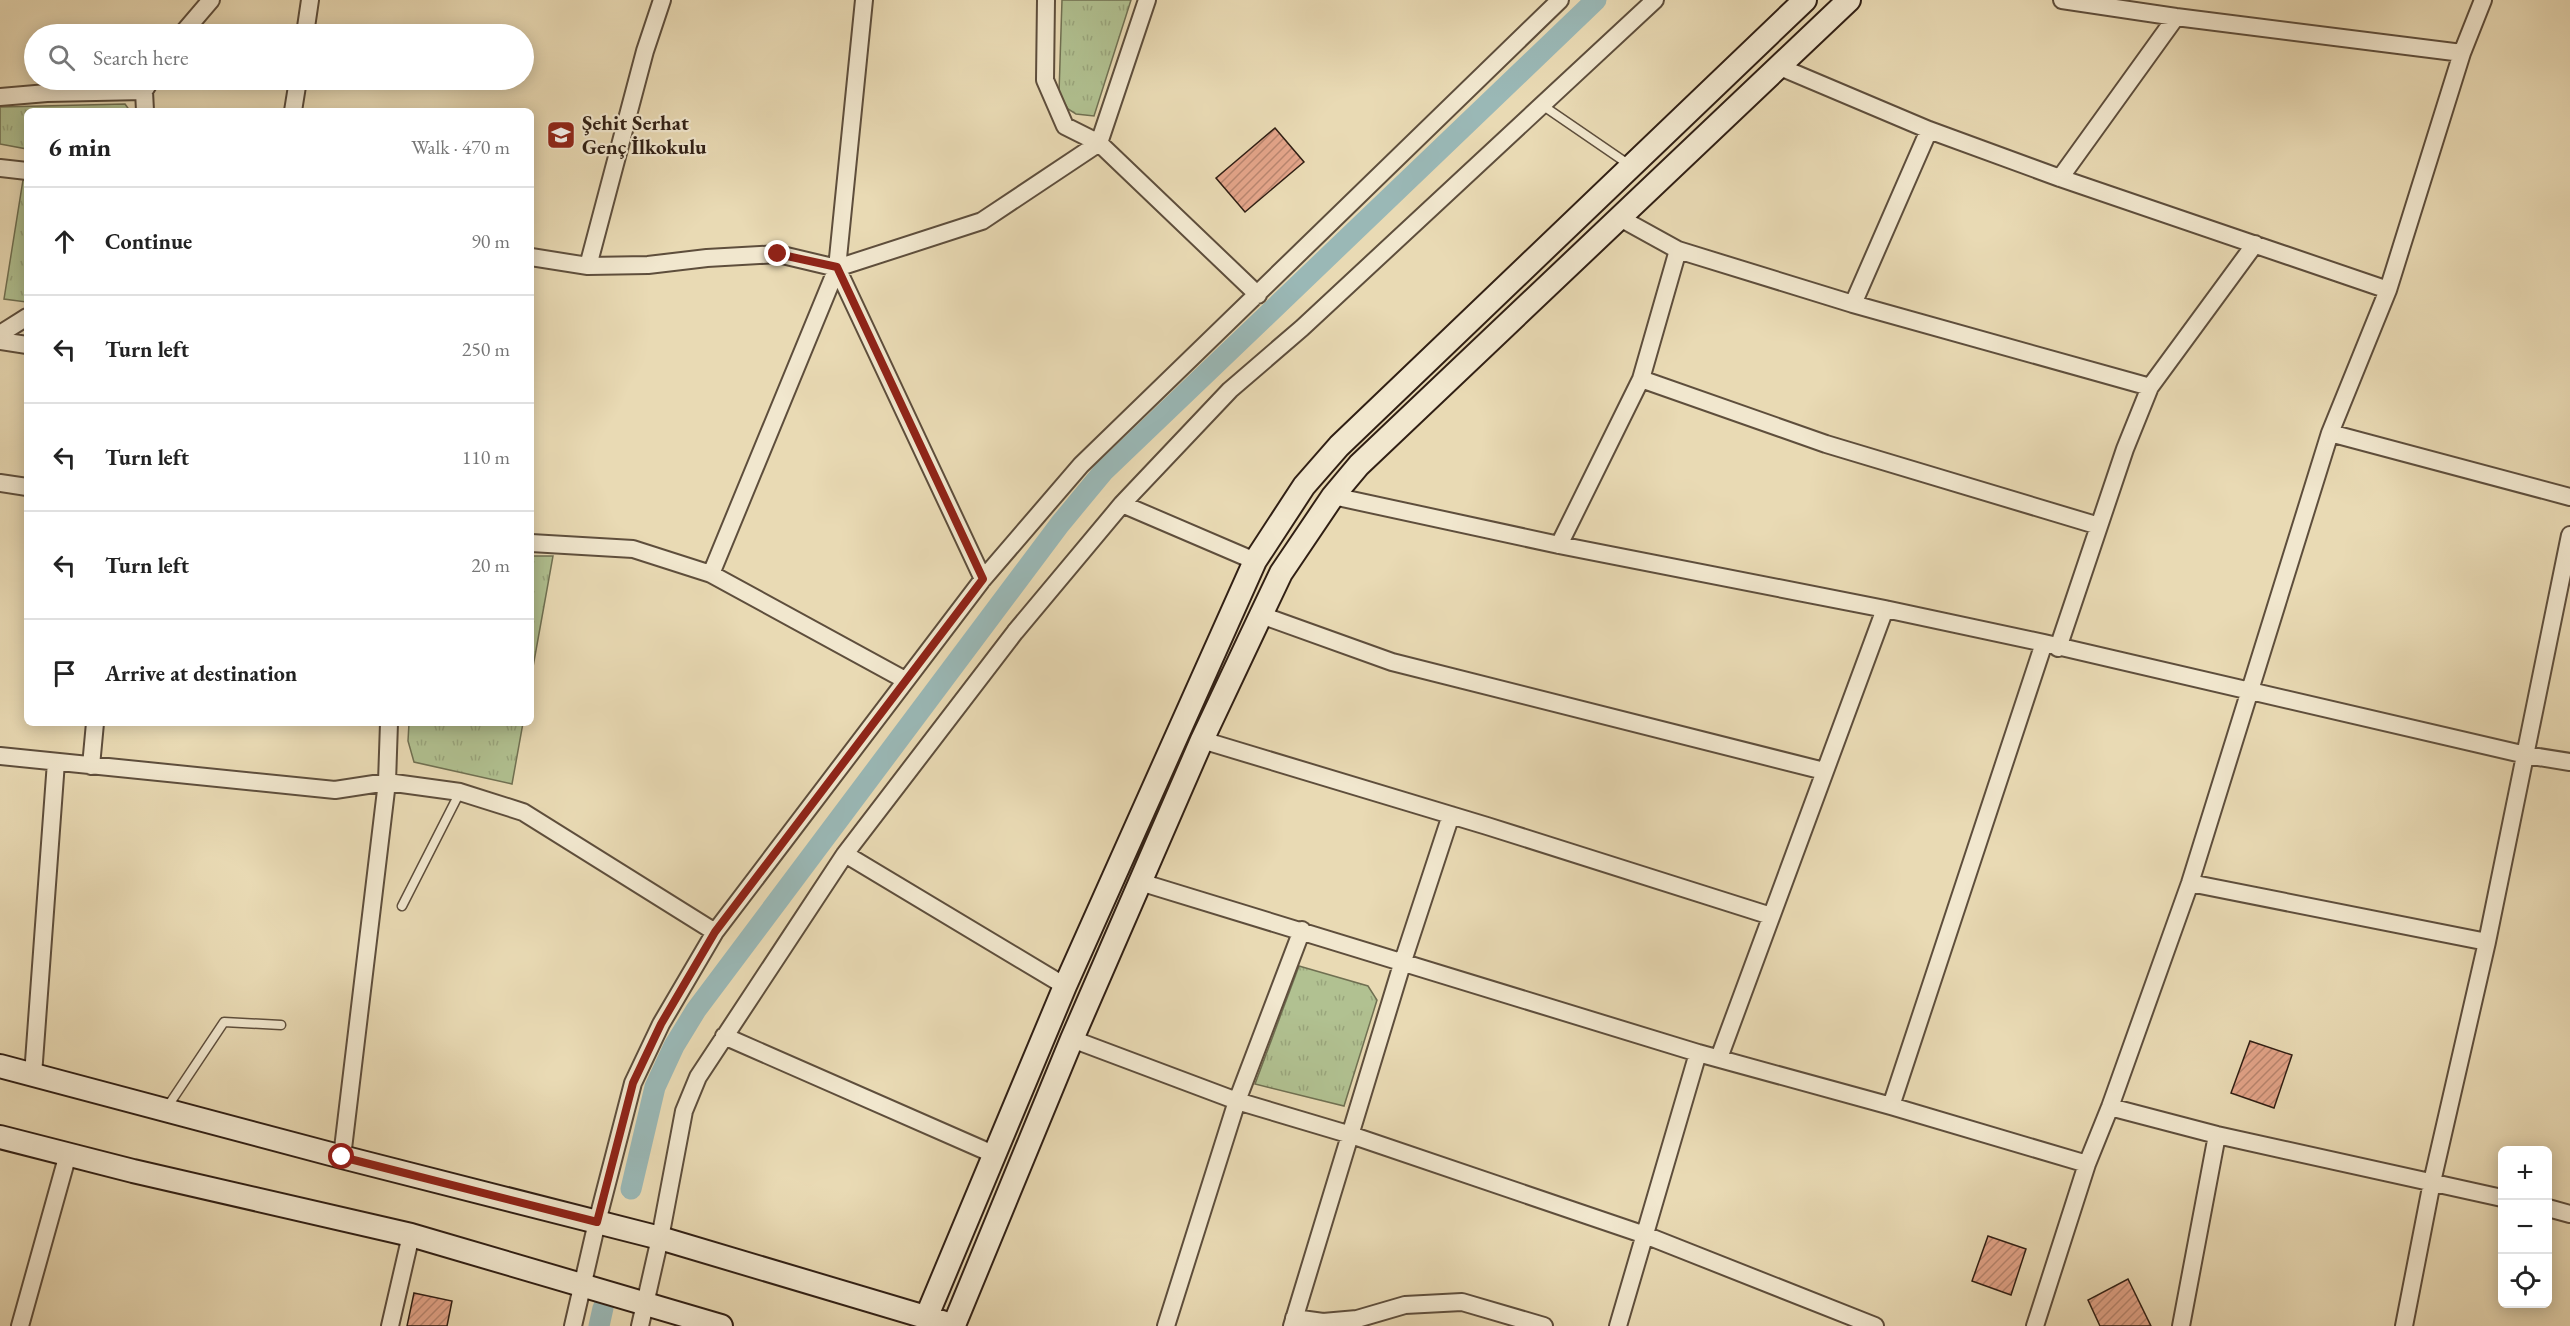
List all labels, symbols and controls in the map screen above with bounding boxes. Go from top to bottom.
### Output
search box [24,24,534,90]
icon: search [45,41,78,74]
text: Search here [93,43,188,72]
place label: Şehit Serhat Genç İlkokulu [582,109,707,160]
school or university icon: Şehit Serhat Genç İlkokulu [545,119,577,151]
text: 6 min [48,130,111,164]
text: Walk · 470 m [411,134,510,160]
icon: ahead [48,225,81,258]
text: Continue [105,227,192,256]
text: 90 m [471,228,510,254]
route end [764,240,790,266]
icon: left [48,333,81,366]
text: Turn left [105,335,189,364]
text: 250 m [462,336,510,362]
icon: left [48,441,81,474]
text: Turn left [105,443,189,472]
text: 110 m [462,444,510,470]
icon: left [48,549,81,582]
text: Turn left [105,551,189,580]
text: 20 m [471,552,510,578]
icon: arrive [48,657,81,690]
text: Arrive at destination [105,659,297,688]
route start [328,1143,354,1169]
map controls [2498,1146,2552,1308]
button: + [2498,1146,2552,1200]
button: − [2498,1200,2552,1254]
button: locate [2498,1254,2552,1308]

